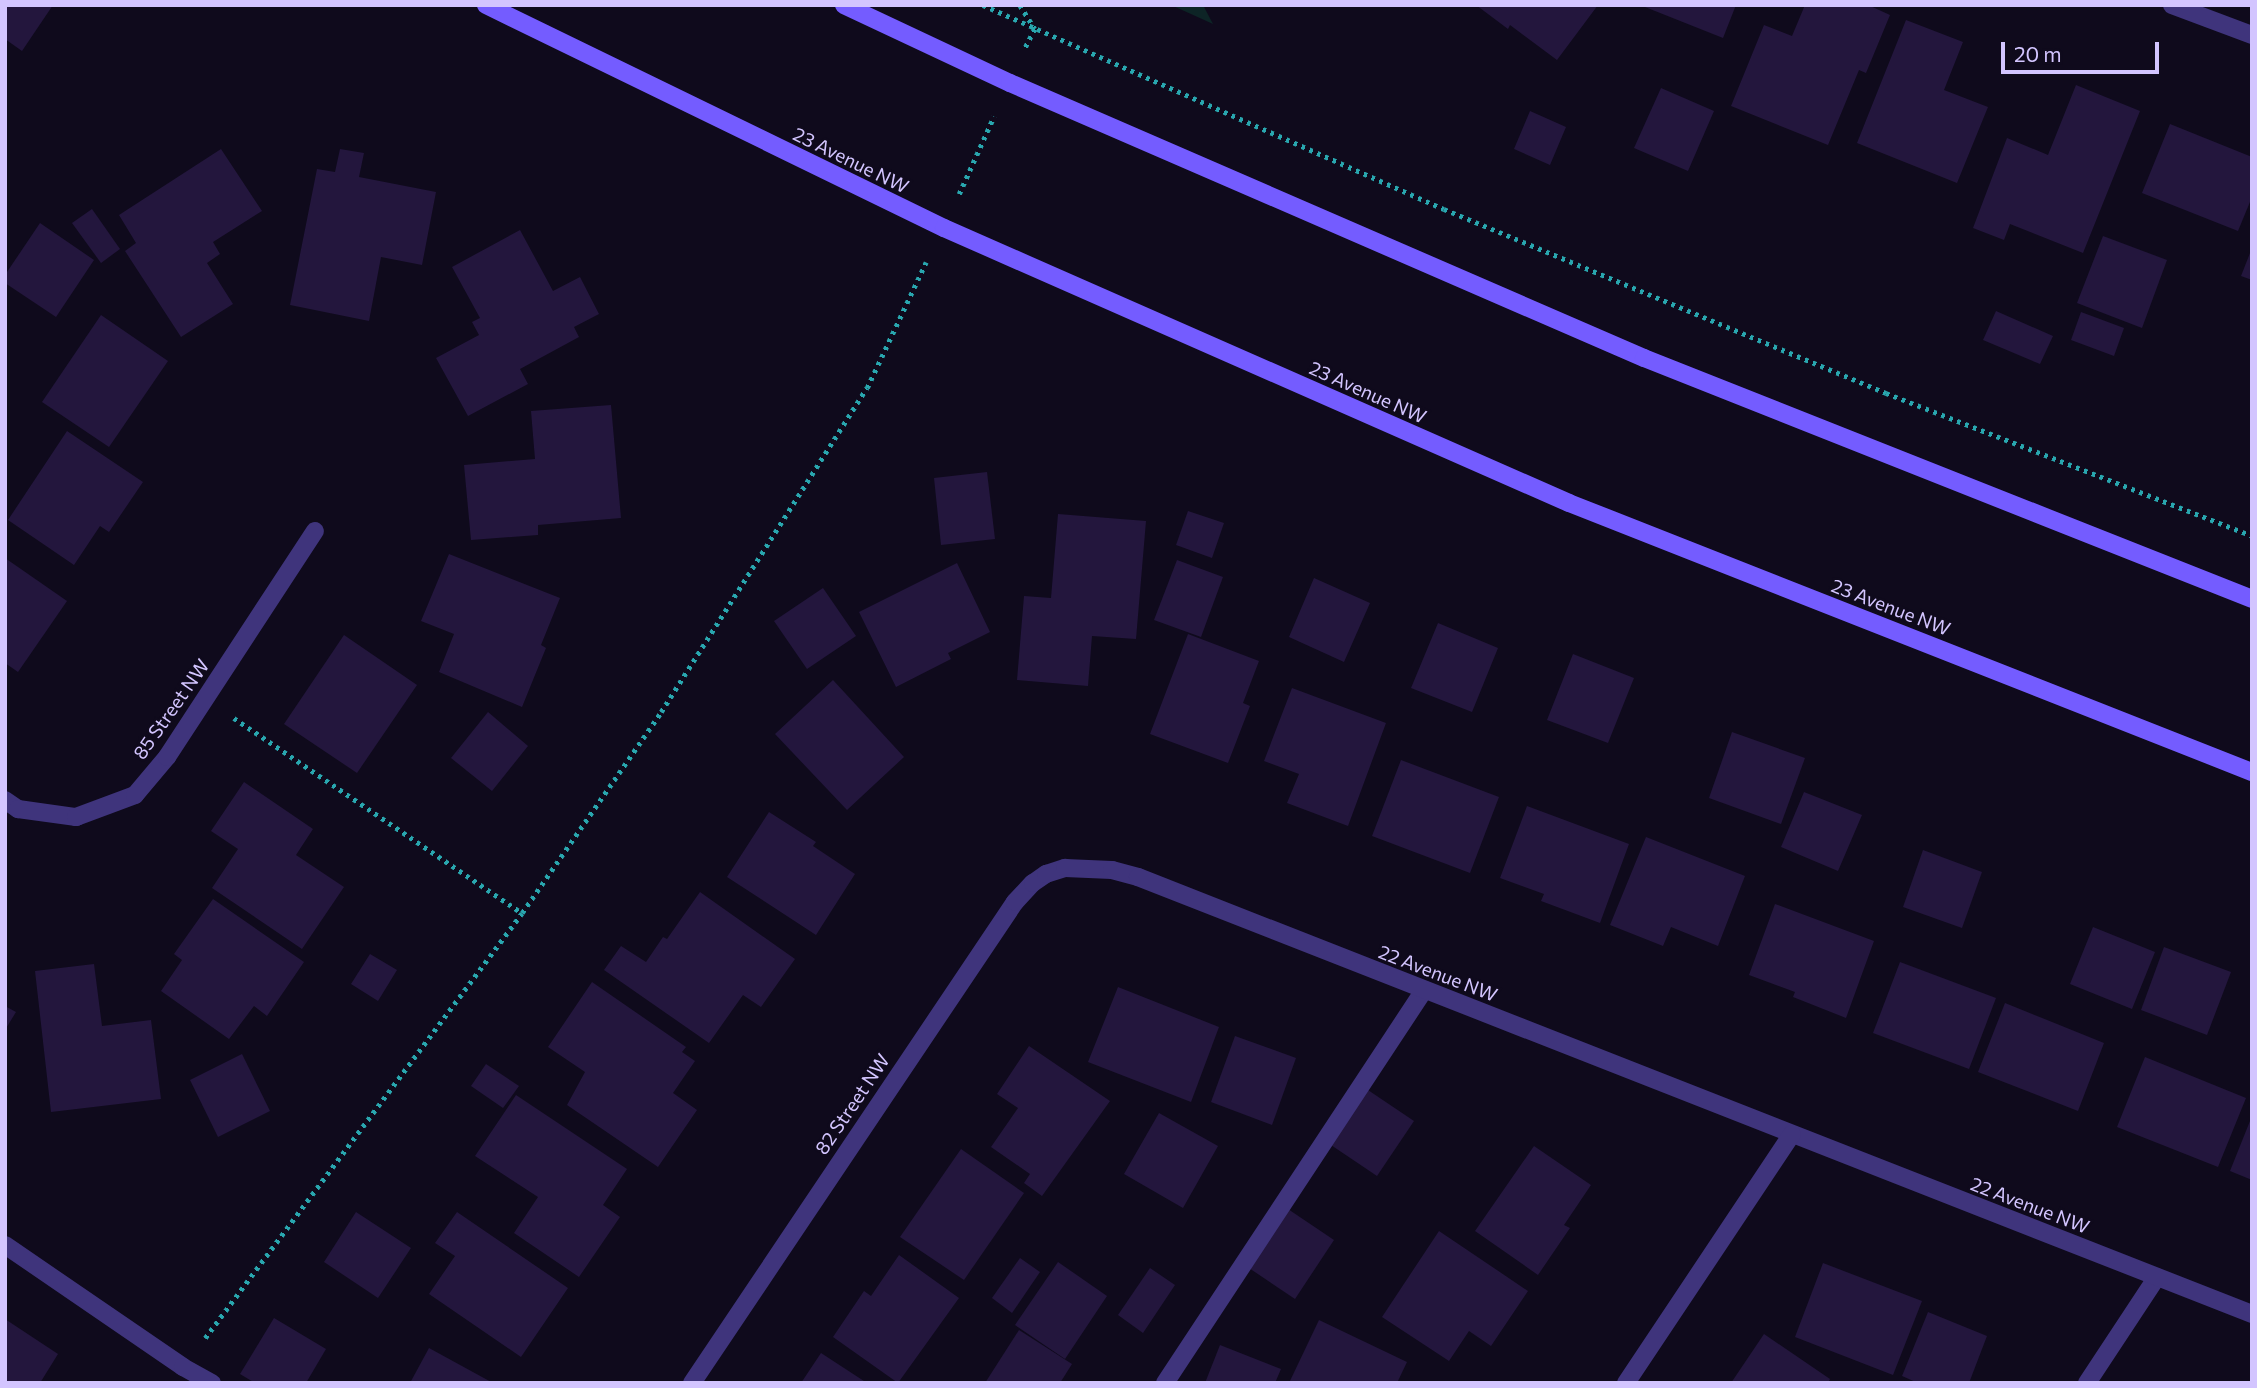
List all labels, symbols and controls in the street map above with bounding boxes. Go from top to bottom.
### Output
scale bar [2005,28,2162,72]
text: 20 m [2014,41,2062,66]
street label: 23 Avenue NW [790,122,912,198]
street label: 23 Avenue NW [1306,356,1430,428]
street label: 23 Avenue NW [1828,574,1954,640]
street label: 85 Street NW [128,654,214,764]
street label: 22 Avenue NW [1375,940,1501,1006]
street label: 82 Street NW [810,1049,894,1159]
street label: 22 Avenue NW [1967,1172,2093,1238]

